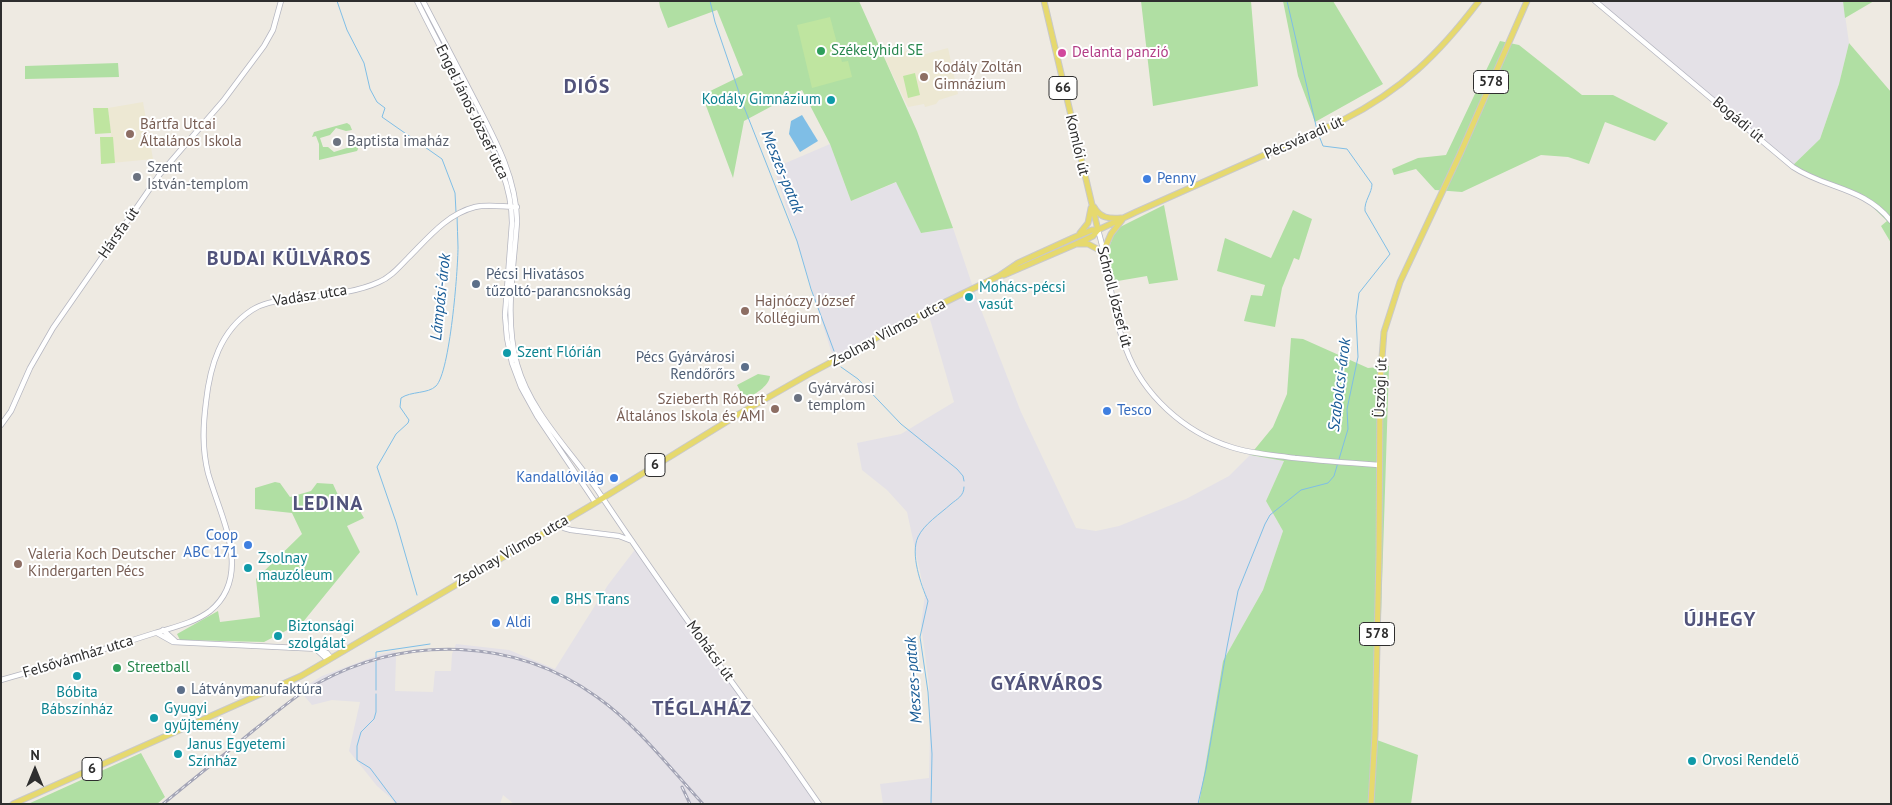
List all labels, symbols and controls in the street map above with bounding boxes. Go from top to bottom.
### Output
street label: Engel János József utca [432,42,512,182]
place label: Székelyhidi SE [831,42,923,60]
place label: Delanta panzió [1072,44,1169,62]
marker: Székelyhidi SE [815,45,827,57]
marker: Delanta panzió [1056,47,1068,59]
place label: Kodály Zoltán Gimnázium [934,59,1022,94]
road number: 578 [1474,70,1508,94]
marker: Kodály Zoltán Gimnázium [918,71,930,83]
district label: DIÓS [563,75,611,99]
road number: 66 [1049,76,1077,100]
place label: Kodály Gimnázium [702,91,821,109]
street label: Bogádi út [1709,93,1767,147]
marker: Kodály Gimnázium [825,94,837,106]
street label: Komlói út [1061,113,1093,177]
street label: Pécsváradi út [1262,113,1346,163]
place label: Bártfa Utcai Általános Iskola [140,116,242,151]
marker: Bártfa Utcai Általános Iskola [124,128,136,140]
water label: Meszes-patak [757,128,807,216]
place label: Baptista imaház [347,133,449,151]
marker: Baptista imaház [331,136,343,148]
place label: Szent István-templom [147,159,248,194]
place label: Penny [1157,170,1196,188]
marker: Szent István-templom [131,171,143,183]
marker: Penny [1141,173,1153,185]
street label: Hársfa út [95,204,143,262]
street label: Schroll József út [1093,245,1135,349]
district label: BUDAI KÜLVÁROS [205,247,373,271]
water label: Lámpási-árok [427,253,455,341]
place label: Pécsi Hivatásos tűzoltó-parancsnokság [486,266,631,301]
marker: Pécsi Hivatásos tűzoltó-parancsnokság [470,278,482,290]
place label: Mohács-pécsi vasút [979,279,1066,314]
street label: Vadász utca [272,281,348,311]
marker: Mohács-pécsi vasút [963,291,975,303]
place label: Hajnóczy József Kollégium [755,293,854,328]
street label: Zsolnay Vilmos utca [827,295,949,371]
marker: Hajnóczy József Kollégium [739,305,751,317]
water label: Szabolcsi-árok [1325,337,1355,433]
place label: Szent Flórián [517,344,601,362]
marker: Szent Flórián [501,347,513,359]
place label: Pécs Gyárvárosi Rendőrőrs [636,349,735,384]
street label: Üszögi út [1371,358,1391,418]
marker: Pécs Gyárvárosi Rendőrőrs [739,361,751,373]
place label: Gyárvárosi templom [808,380,875,415]
place label: Szieberth Róbert Általános Iskola és AMI [616,391,765,426]
marker: Gyárvárosi templom [792,392,804,404]
place label: Tesco [1117,402,1152,420]
marker: Szieberth Róbert Általános Iskola és AMI [769,403,781,415]
marker: Tesco [1101,405,1113,417]
road number: 6 [645,454,665,476]
place label: Kandallóvilág [516,469,604,487]
marker: Kandallóvilág [608,472,620,484]
district label: LEDINA [292,492,364,516]
street label: Zsolnay Vilmos utca [452,511,572,591]
place label: Coop ABC 171 [183,527,238,562]
marker: Coop ABC 171 [242,539,254,551]
place label: Valeria Koch Deutscher Kindergarten Pécs [28,546,176,581]
place label: Zsolnay mauzóleum [258,550,332,585]
marker: Valeria Koch Deutscher Kindergarten Pécs [12,558,24,570]
marker: Zsolnay mauzóleum [242,562,254,574]
place label: BHS Trans [565,591,630,609]
marker: BHS Trans [549,594,561,606]
district label: ÚJHEGY [1683,608,1757,632]
place label: Aldi [506,614,531,632]
marker: Aldi [490,617,502,629]
street label: Mohácsi út [682,617,738,685]
place label: Biztonsági szolgálat [288,618,354,653]
road number: 578 [1360,622,1394,646]
marker: Biztonsági szolgálat [272,630,284,642]
street label: Felsővámház utca [21,632,135,682]
water label: Meszes-patak [901,636,927,724]
place label: Streetball [127,659,190,677]
marker: Streetball [111,662,123,674]
marker: Bóbita Bábszínház [71,670,83,682]
district label: GYÁRVÁROS [990,672,1104,696]
place label: Látványmanufaktúra [191,681,322,699]
place label: Bóbita Bábszínház [41,684,113,719]
marker: Látványmanufaktúra [175,684,187,696]
district label: TÉGLAHÁZ [651,697,753,721]
place label: Gyugyi gyűjtemény [164,700,239,735]
marker: Gyugyi gyűjtemény [148,712,160,724]
place label: Janus Egyetemi Színház [188,736,286,771]
north arrow [10,745,60,795]
text: N [30,746,40,764]
marker: Janus Egyetemi Színház [172,748,184,760]
place label: Orvosi Rendelő [1702,752,1799,770]
marker: Orvosi Rendelő [1686,755,1698,767]
road number: 6 [82,758,102,781]

